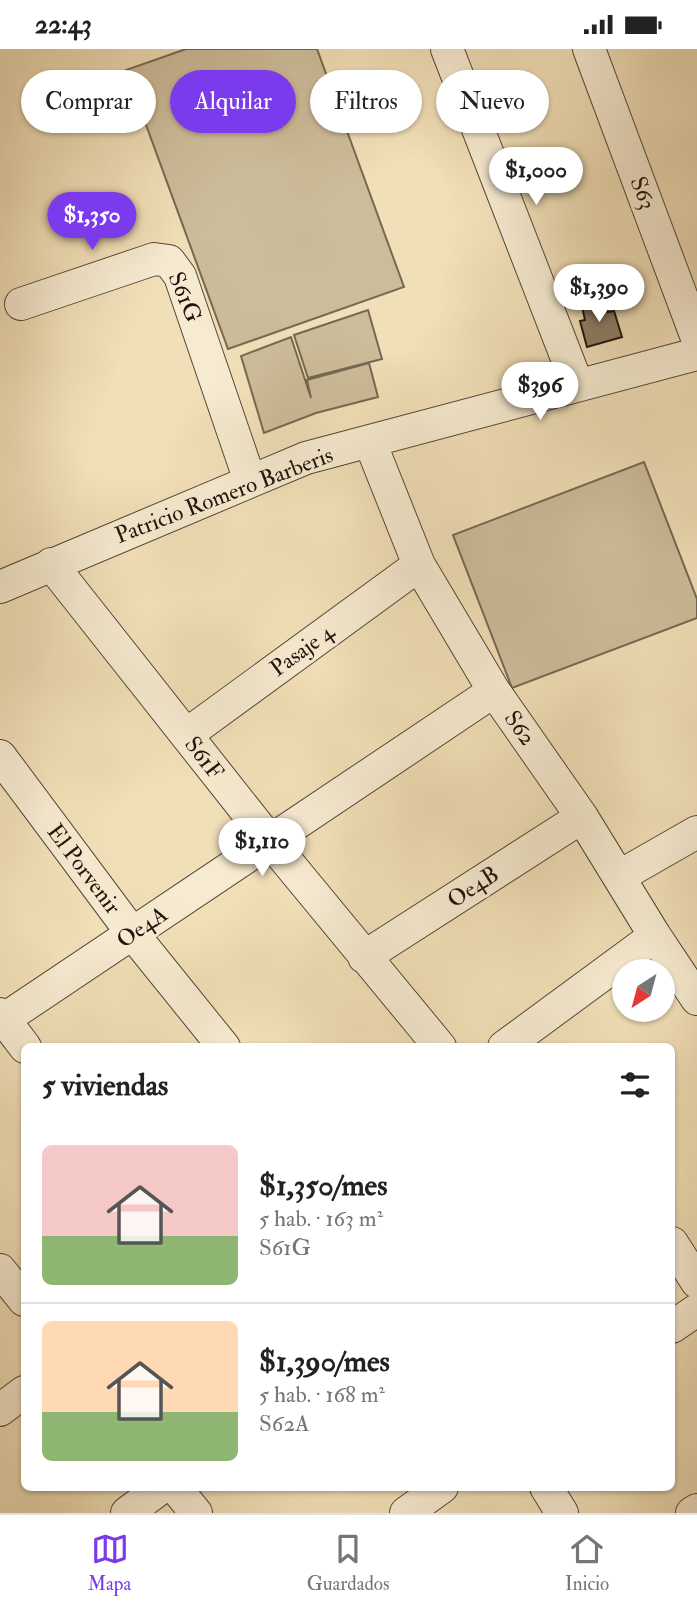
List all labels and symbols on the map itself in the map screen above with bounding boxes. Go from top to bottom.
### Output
pin: $1,000 [479,148,593,207]
street label: S63 [624,172,662,214]
pin: $1,350 [35,193,149,252]
pin: $1,390 [542,265,656,324]
street label: S61G [162,267,208,327]
pin: $396 [499,363,581,422]
street label: Patricio Romero Barberis [111,440,337,550]
street label: Pasaje 4 [264,616,341,683]
street label: S62 [498,705,542,751]
street label: S61F [178,731,230,785]
street label: El Porvenir [41,818,128,920]
pin: $1,110 [205,819,319,878]
street label: Oe4B [442,860,504,914]
street label: Oe4A [111,899,173,954]
north arrow [612,959,676,1022]

